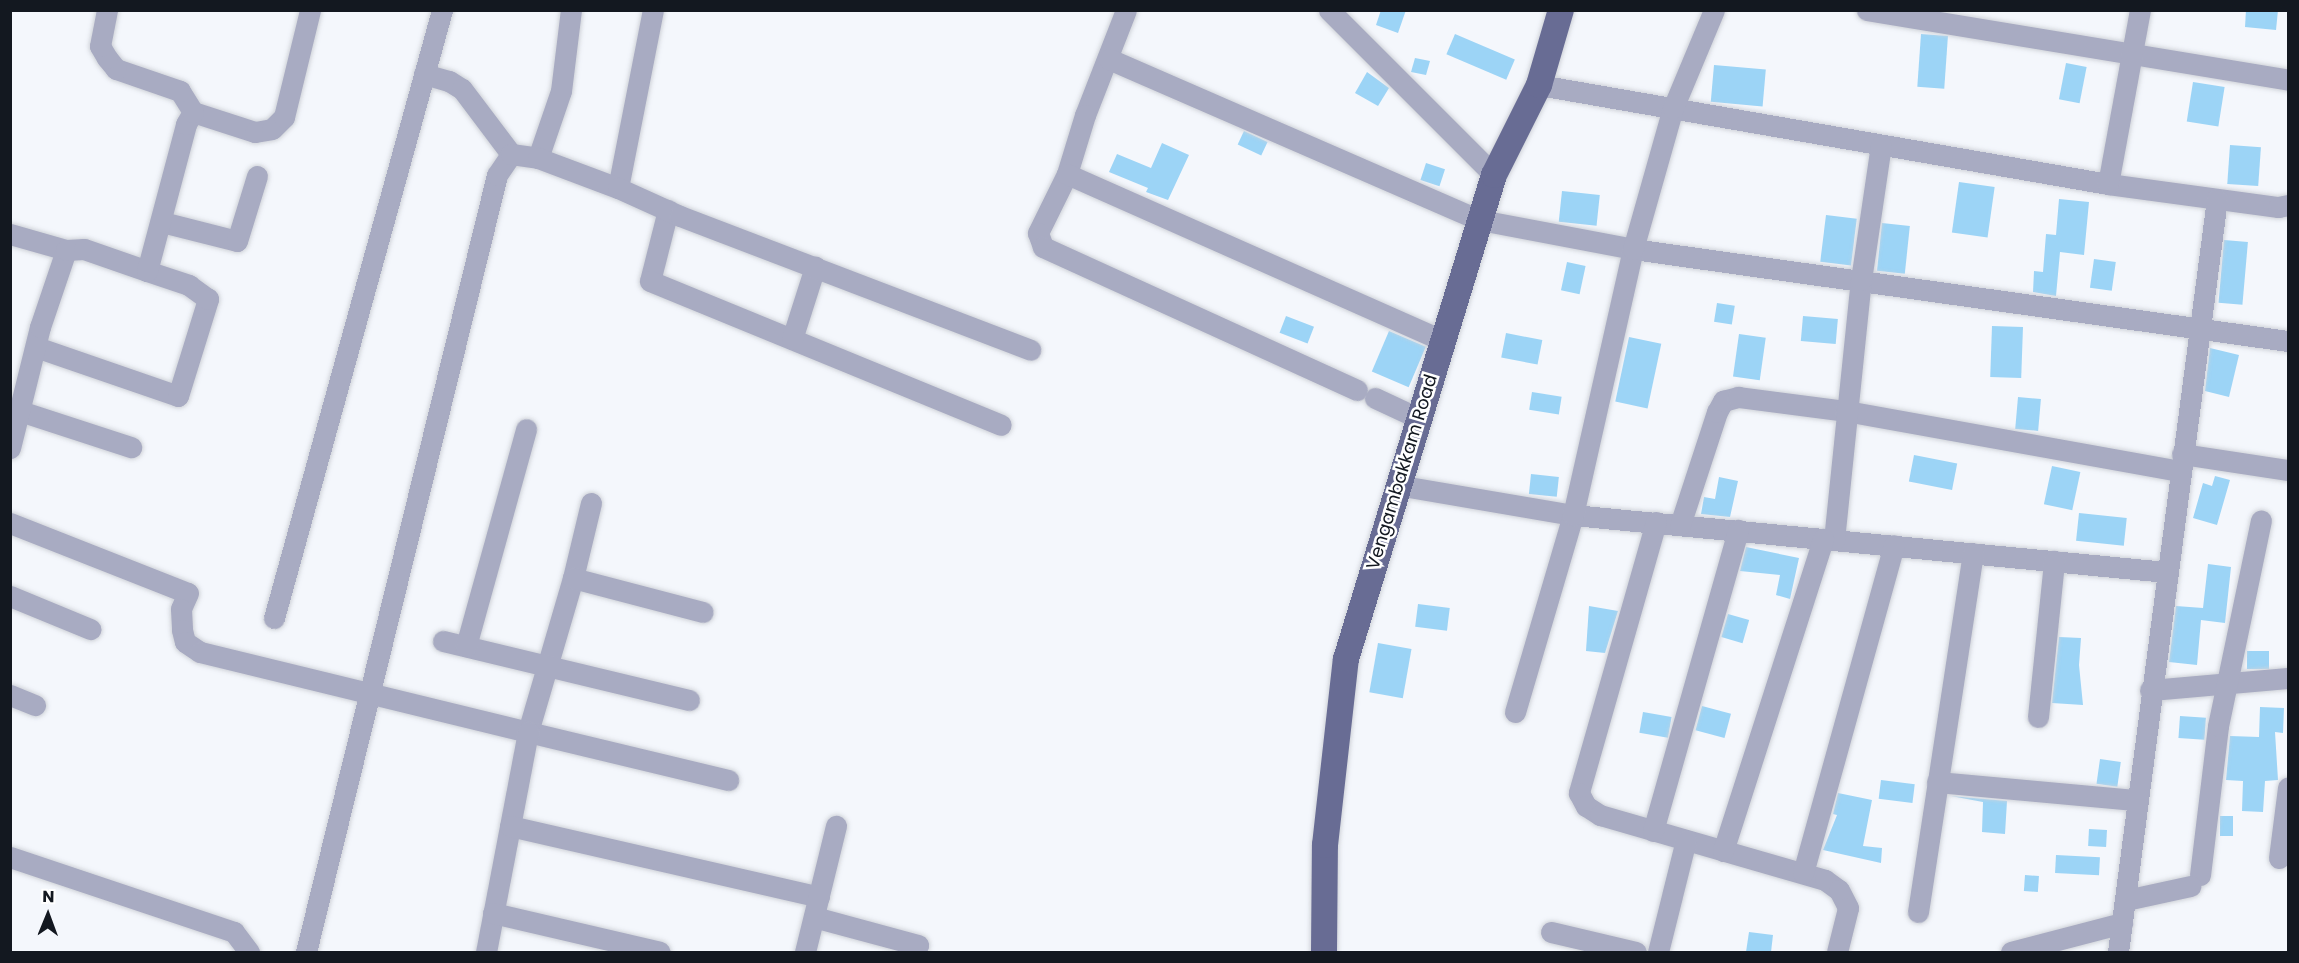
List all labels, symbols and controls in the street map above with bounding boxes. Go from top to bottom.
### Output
street label: Vengambakkam Road [1362,372,1442,572]
north arrow [18,885,78,945]
text: N [42,885,55,908]

